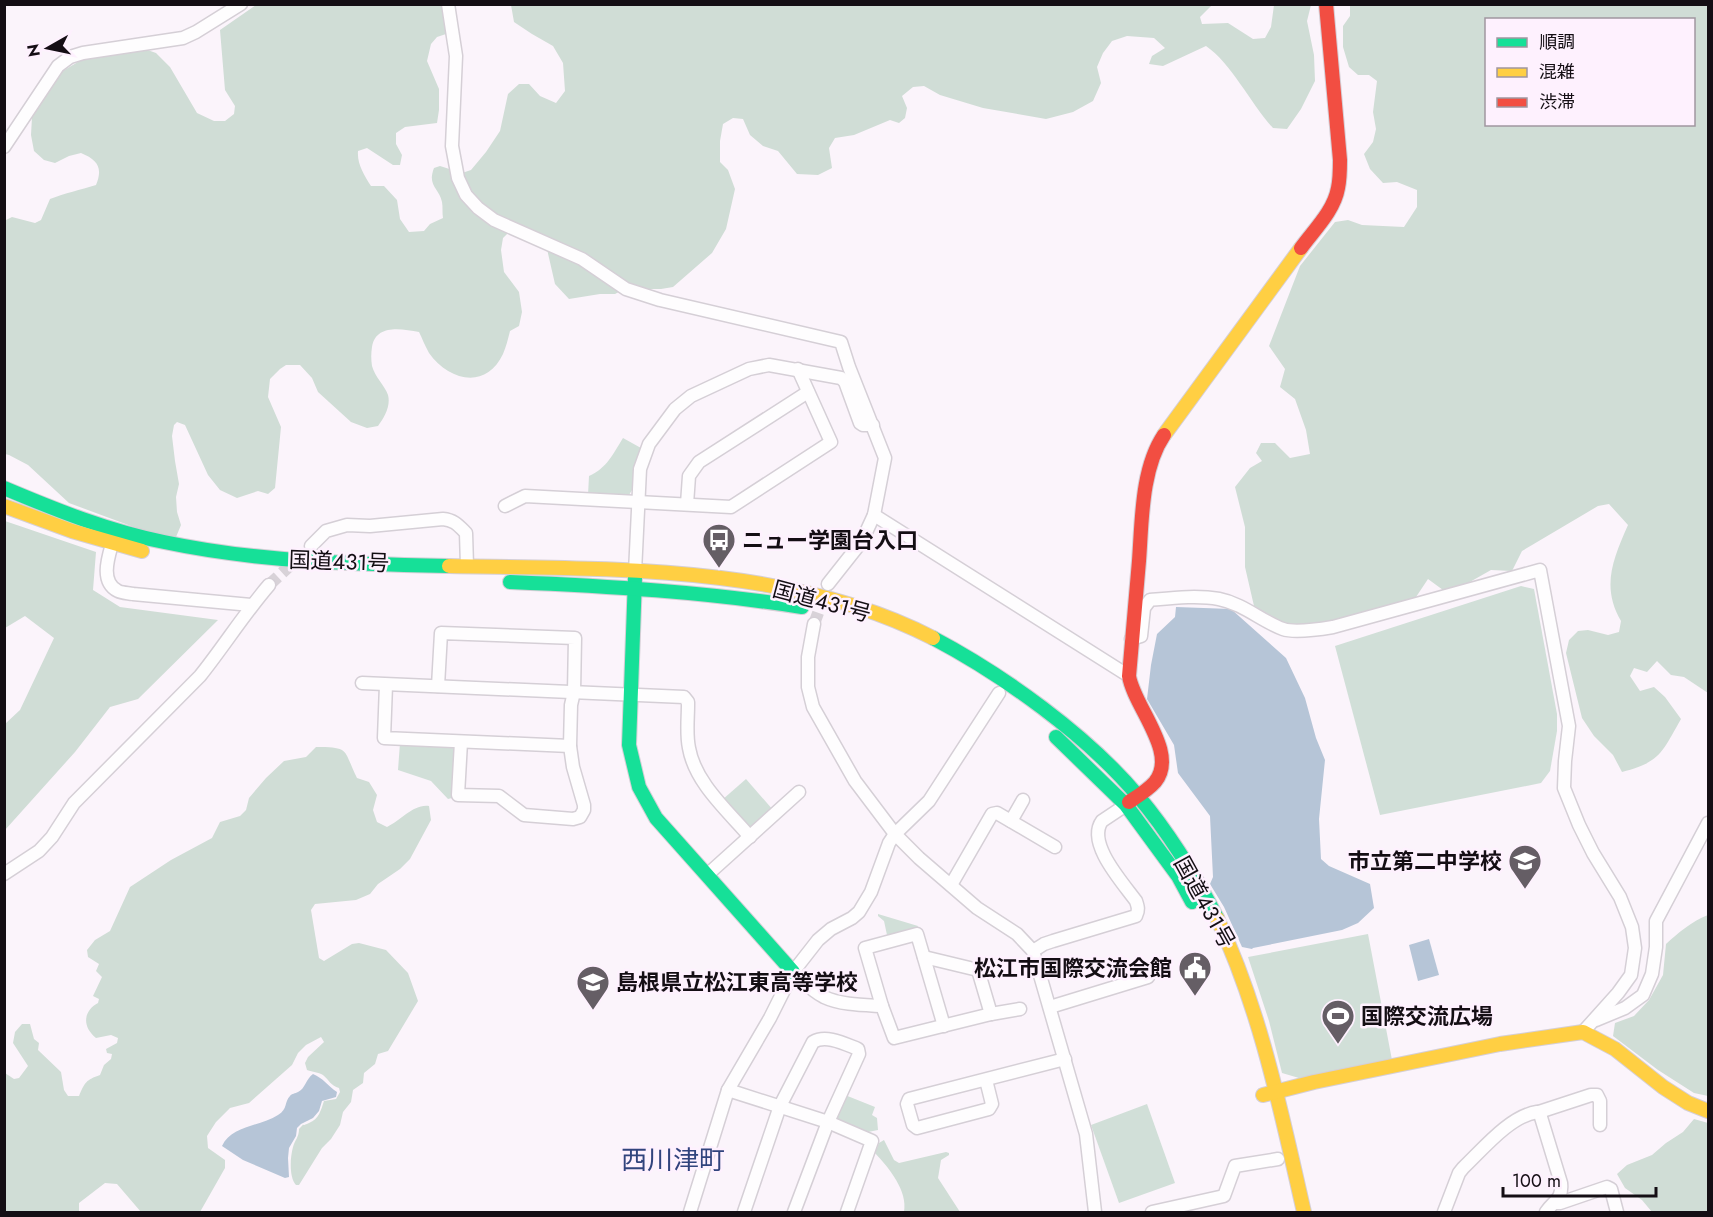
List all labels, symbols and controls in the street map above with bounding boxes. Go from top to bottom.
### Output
north arrow [18,18,78,78]
legend [1485,18,1695,126]
text: 順調 [1539,29,1575,55]
text: N [21,42,46,58]
text: 混雑 [1539,59,1575,85]
text: 渋滞 [1539,89,1575,115]
bus stop icon: ニュー学園台入口 [701,522,737,569]
place label: ニュー学園台入口 [742,524,918,556]
street label: 国道431号 [288,543,390,579]
street label: 国道431号 [769,573,875,629]
school or university icon: 市立第二中学校 [1507,843,1543,890]
place label: 市立第二中学校 [1348,845,1502,877]
street label: 国道431号 [1167,850,1243,954]
public building icon: 松江市国際交流会館 [1177,950,1213,997]
place label: 松江市国際交流会館 [974,952,1172,984]
school or university icon: 島根県立松江東高等学校 [575,964,611,1011]
place label: 島根県立松江東高等学校 [616,966,858,998]
sports icon: 国際交流広場 [1320,998,1356,1045]
place label: 国際交流広場 [1361,1000,1493,1032]
district label: 西川津町 [621,1141,725,1179]
scale bar [1503,1160,1656,1198]
text: 100 m [1512,1168,1561,1194]

